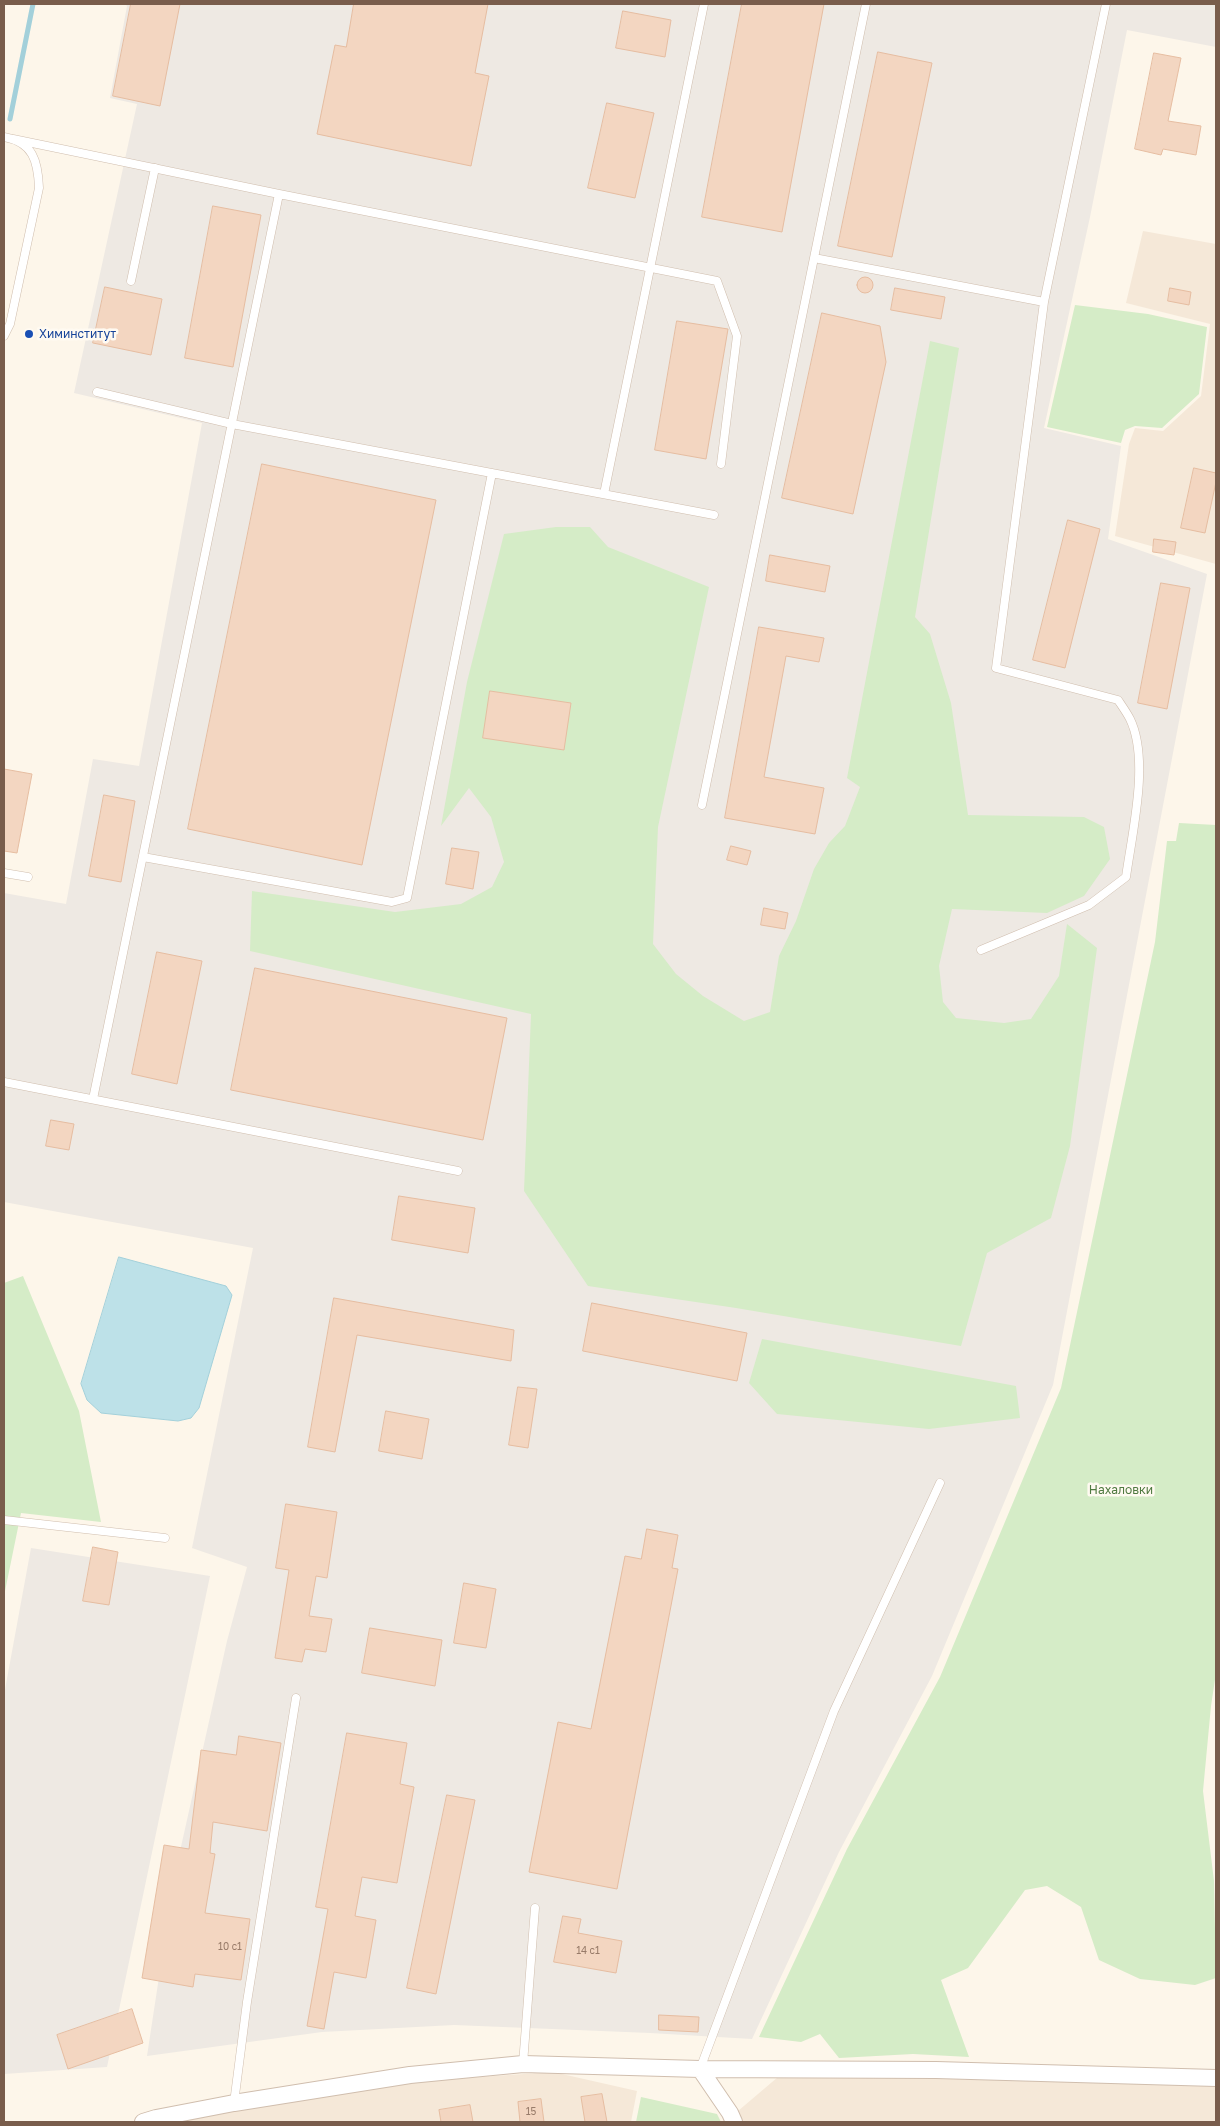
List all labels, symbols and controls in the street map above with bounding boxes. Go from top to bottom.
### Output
place label: Химинститут [39,327,116,341]
marker: Химинститут [23,328,35,340]
park label: Нахаловки [1089,1483,1153,1497]
house number: 10 с1 [218,1941,242,1953]
house number: 14 с1 [576,1945,600,1957]
house number: 15 [526,2106,536,2118]

